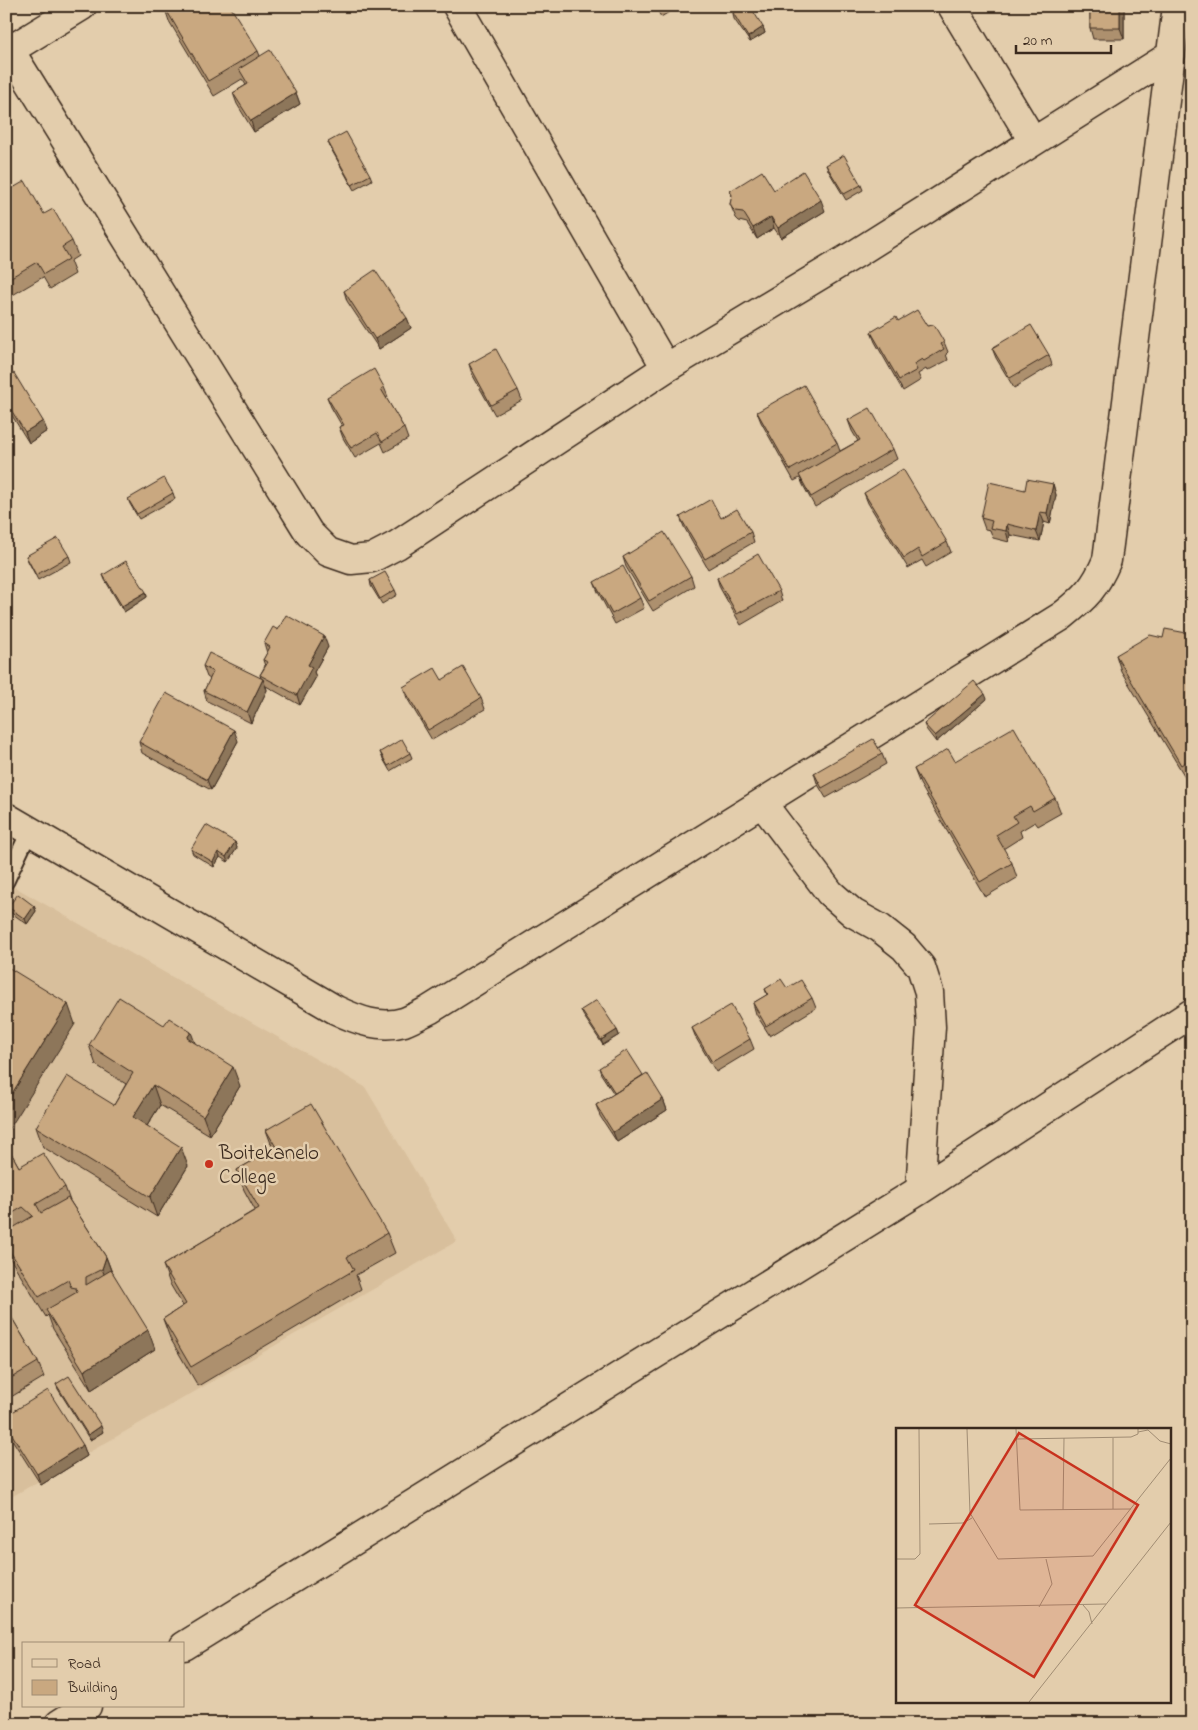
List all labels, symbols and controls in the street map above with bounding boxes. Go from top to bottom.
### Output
scale bar [1016,22,1110,54]
text: 20 m [1023,30,1053,52]
place label: Boitekanelo College [218,1139,319,1195]
marker: Boitekanelo College [203,1158,215,1170]
inset map [896,1428,1170,1702]
legend [22,1642,185,1708]
text: Road [68,1653,101,1675]
text: Building [67,1677,117,1700]

